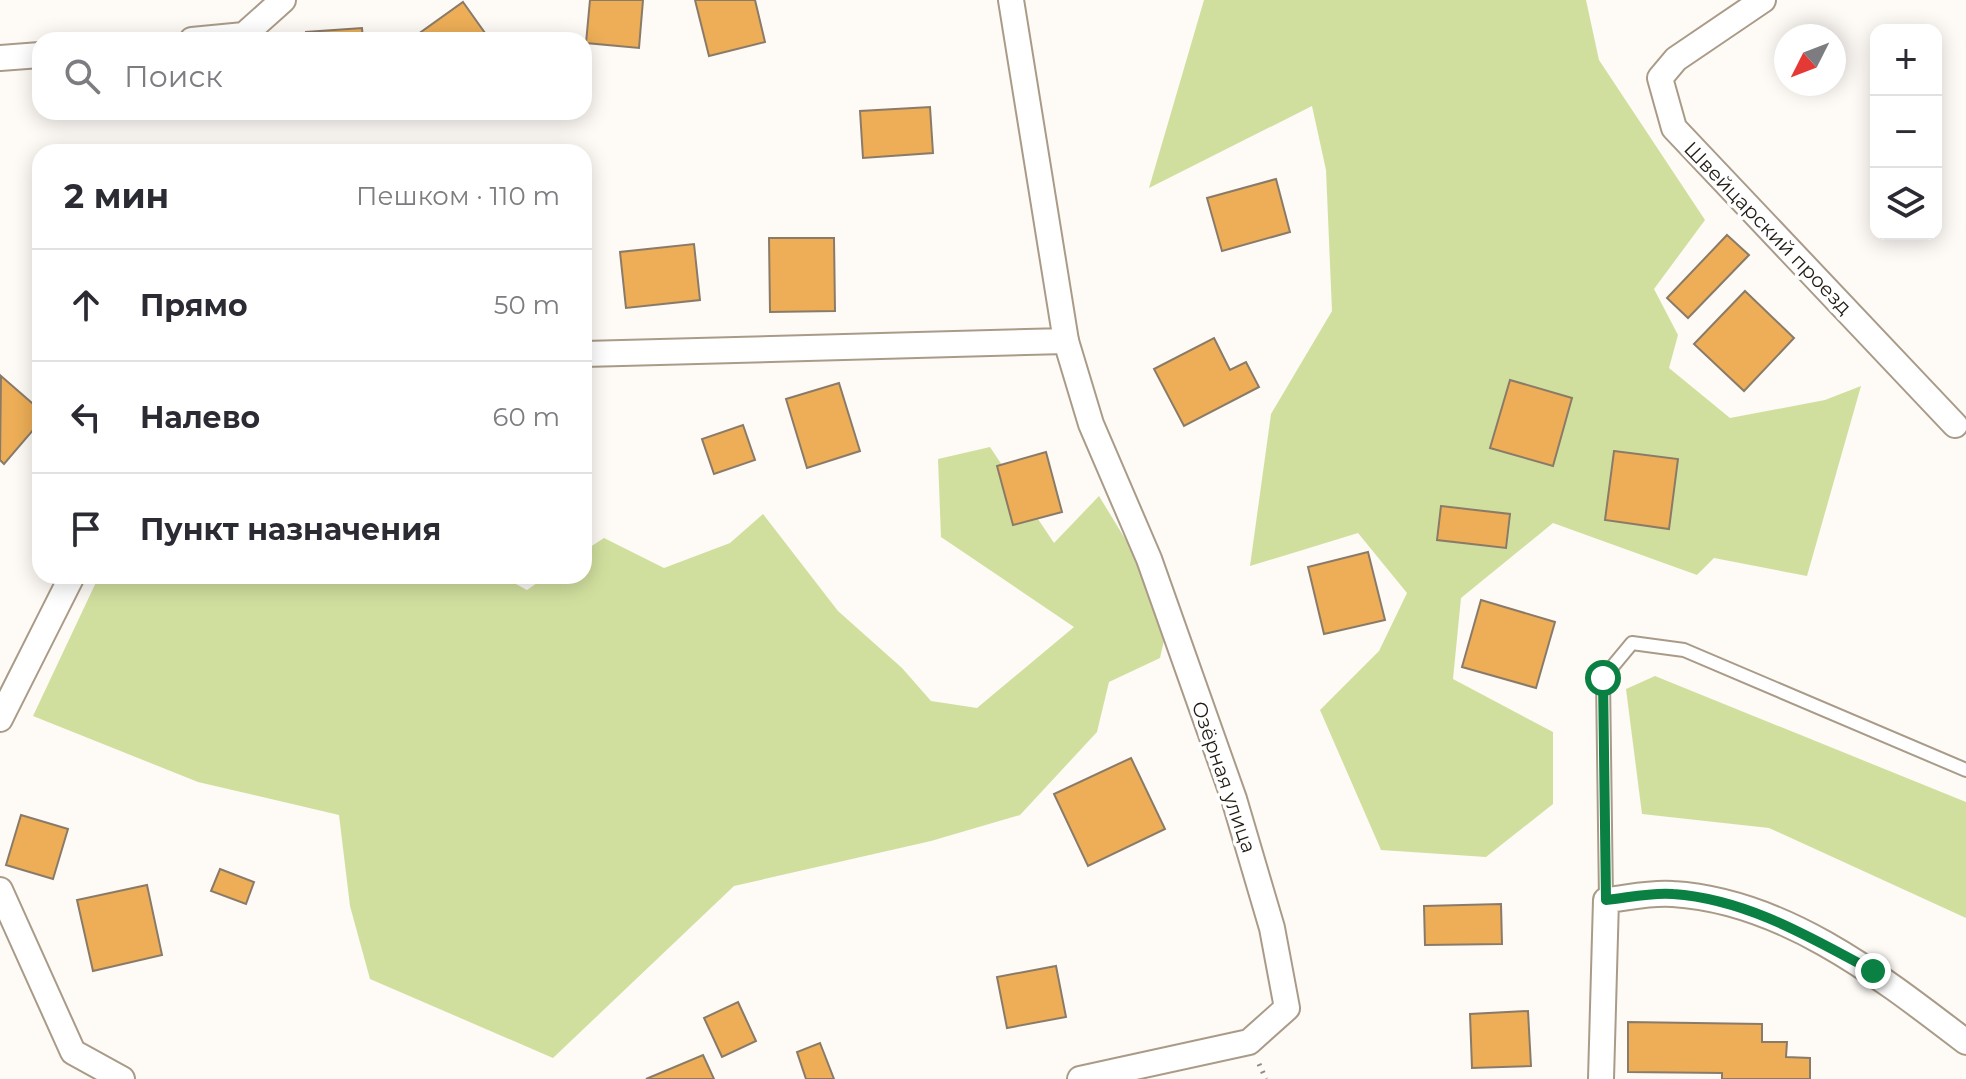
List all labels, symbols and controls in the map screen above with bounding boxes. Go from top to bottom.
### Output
north arrow [1774,24,1846,96]
map controls [1870,24,1942,240]
button: + [1870,24,1942,96]
search box [32,32,592,120]
icon: search [60,54,104,98]
text: Поиск [124,58,223,95]
button: − [1870,96,1942,168]
street label: Швейцарский проезд [1679,137,1857,319]
button: layers [1870,168,1942,240]
text: 2 мин [64,175,169,217]
text: Пешком · 110 m [356,180,560,212]
icon: ahead [64,283,108,327]
text: Прямо [140,287,248,324]
text: 50 m [494,289,560,321]
icon: left [64,395,108,439]
text: Налево [140,399,260,436]
text: 60 m [493,401,560,433]
icon: arrive [64,507,108,551]
text: Пункт назначения [140,511,441,548]
route start [1585,660,1621,696]
street label: Озёрная улица [1187,698,1261,856]
route end [1855,953,1891,989]

